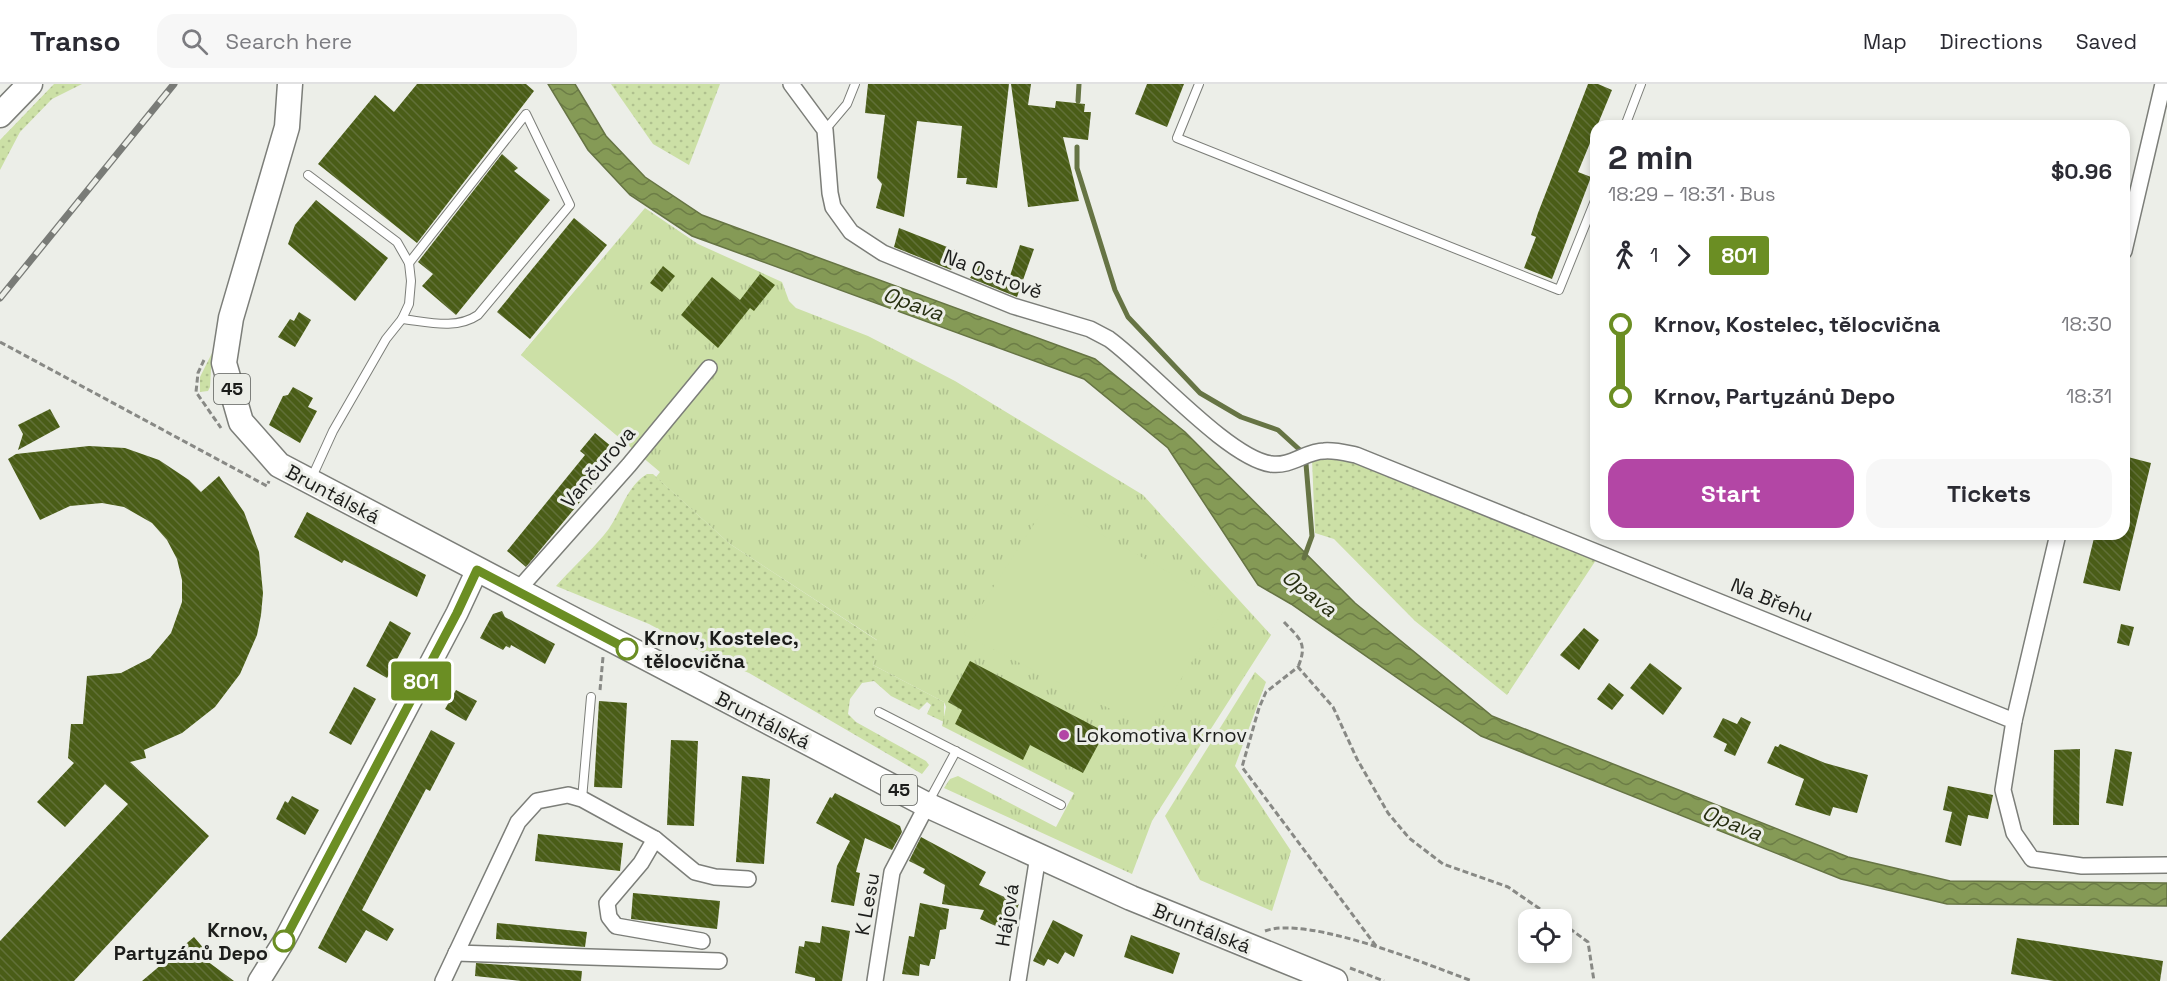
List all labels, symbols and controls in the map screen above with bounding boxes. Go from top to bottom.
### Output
search box [157,14,577,68]
text: Transo [30,23,121,59]
icon: search [178,25,211,58]
text: Search here [226,27,352,55]
text: Map [1863,28,1907,55]
text: Directions [1940,28,2043,55]
text: Saved [2076,28,2137,55]
text: 2 min [1608,137,1693,179]
text: $0.96 [2051,157,2112,185]
text: 18:29 – 18:31 · Bus [1608,181,1775,207]
icon: walk [1608,239,1641,272]
icon: forward [1667,239,1700,272]
text: 1 [1650,242,1658,268]
text: 801 [1721,242,1757,269]
street label: Na Ostrově [940,243,1046,305]
water label: Opava [879,280,948,327]
text: Krnov, Kostelec, tělocvična [1654,310,1940,338]
text: 18:30 [2061,311,2112,337]
road number: 45 [214,374,250,404]
text: Krnov, Partyzánů Depo [1654,382,1895,410]
text: 18:31 [2066,383,2112,409]
street label: Vančurova [555,420,641,514]
street label: Bruntálská [281,458,385,530]
button: Start [1608,459,1854,528]
button: Tickets [1866,459,2112,528]
water label: Opava [1277,563,1343,623]
street label: Na Břehu [1727,572,1817,628]
place label: Krnov, Kostelec, tělocvična [644,625,799,674]
marker: Krnov, Kostelec, tělocvična [616,638,638,660]
line badge: 801 [386,662,456,700]
text: 801 [403,668,439,695]
street label: Bruntálská [711,685,815,755]
place label: Lokomotiva Krnov [1076,722,1247,748]
marker: Lokomotiva Krnov [1057,728,1071,742]
road number: 45 [881,775,917,805]
water label: Opava [1698,798,1767,847]
street label: K Lesu [849,871,885,937]
street label: Hájová [989,882,1025,948]
street label: Bruntálská [1149,897,1255,959]
map controls [1518,909,1572,963]
button: locate [1518,909,1572,963]
place label: Krnov, Partyzánů Depo [114,917,268,966]
marker: Krnov, Partyzánů Depo [273,930,295,952]

